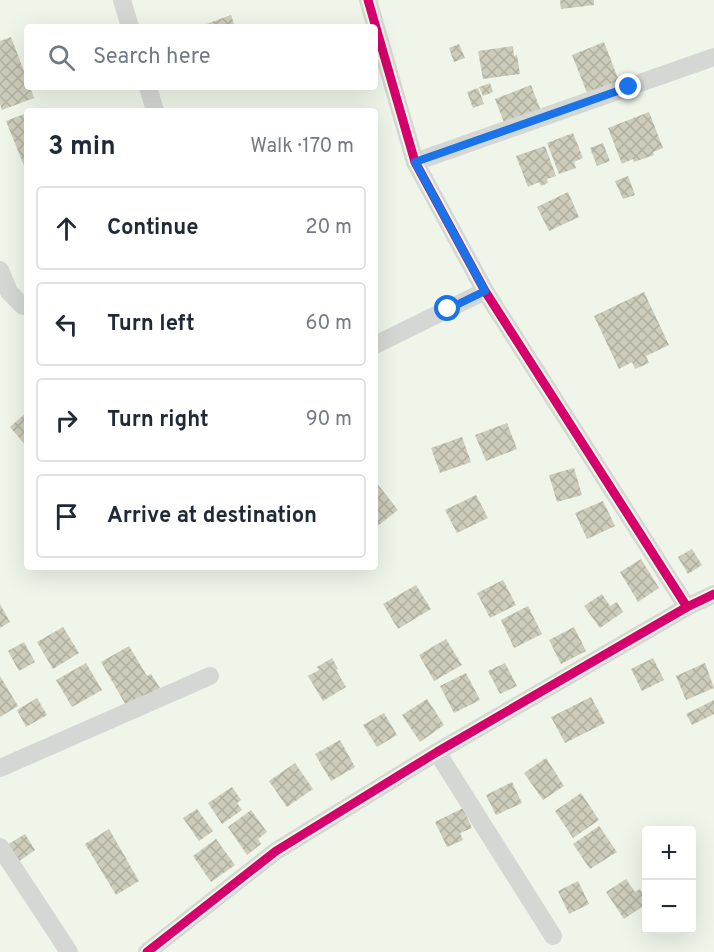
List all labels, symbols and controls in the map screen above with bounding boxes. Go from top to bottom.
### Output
search box [24,24,378,90]
icon: search [45,41,78,74]
text: Search here [93,44,211,71]
route end [615,73,641,99]
text: 3 min [48,131,116,164]
text: Walk · 170 m [250,134,354,160]
icon: ahead [50,212,83,245]
text: Continue [107,215,198,242]
text: 20 m [305,215,352,241]
route start [434,295,460,321]
icon: left [50,308,83,341]
text: Turn left [107,311,195,338]
text: 60 m [306,311,352,337]
icon: right [50,404,83,437]
text: Turn right [107,407,209,434]
text: 90 m [306,407,352,433]
icon: arrive [50,500,83,533]
text: Arrive at destination [107,503,317,530]
map controls [642,826,696,934]
button: + [642,826,696,880]
button: − [642,880,696,934]

